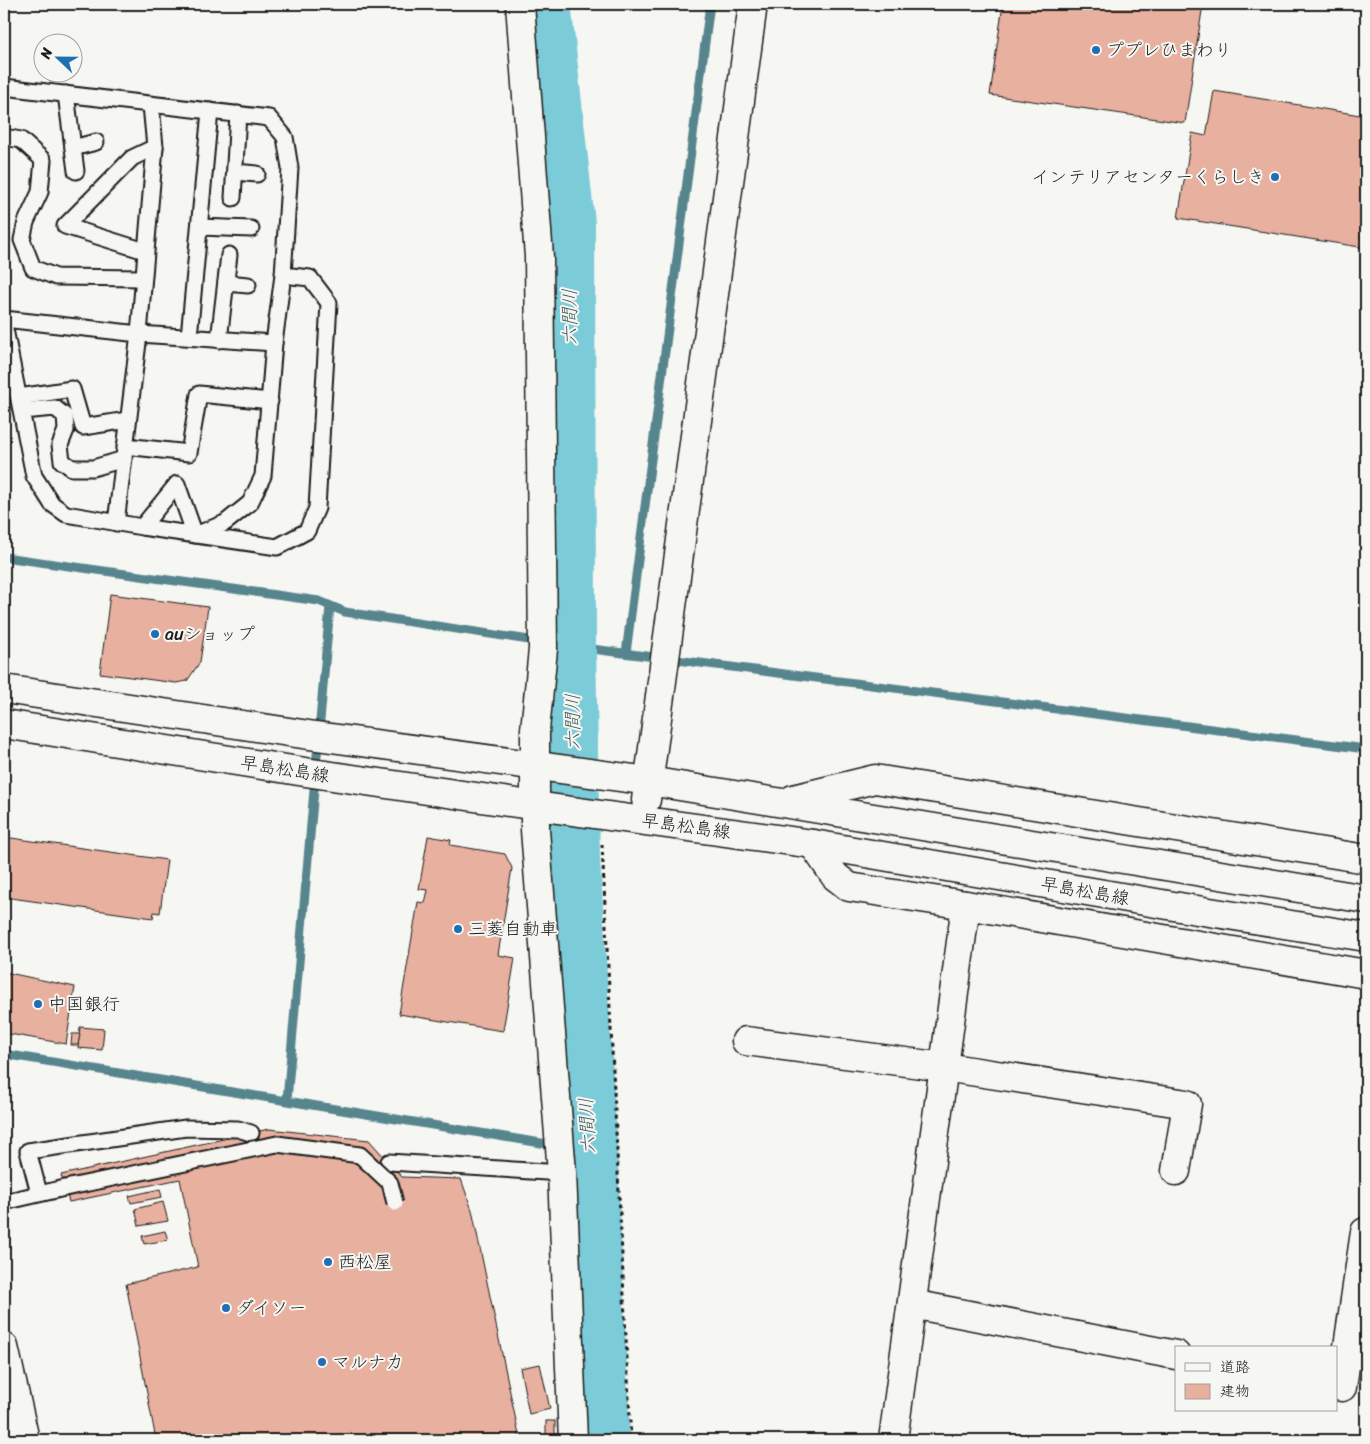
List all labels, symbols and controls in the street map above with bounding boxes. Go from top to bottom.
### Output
north arrow [32,32,82,82]
place label: ププレひまわり [1106,34,1232,66]
text: N [33,44,60,63]
marker: ププレひまわり [1090,44,1102,56]
place label: インテリアセンターくらしき [1031,161,1265,193]
marker: インテリアセンターくらしき [1269,171,1281,183]
water label: 六間川 [553,288,586,346]
place label: auショップ [165,618,255,650]
marker: auショップ [149,628,161,640]
water label: 六間川 [556,693,589,751]
street label: 早島松島線 [238,746,332,792]
street label: 早島松島線 [639,804,733,848]
street label: 早島松島線 [1038,867,1132,915]
place label: 三菱自動車 [468,913,558,945]
marker: 三菱自動車 [452,923,464,935]
place label: 中国銀行 [48,988,120,1020]
marker: 中国銀行 [32,998,44,1010]
water label: 六間川 [569,1097,605,1155]
place label: 西松屋 [338,1246,392,1278]
marker: 西松屋 [322,1256,334,1268]
place label: ダイソー [236,1292,306,1324]
marker: ダイソー [220,1302,232,1314]
place label: マルナカ [332,1346,404,1378]
legend [1175,1346,1338,1412]
text: 道路 [1220,1354,1250,1380]
marker: マルナカ [316,1356,328,1368]
text: 建物 [1220,1378,1250,1404]

